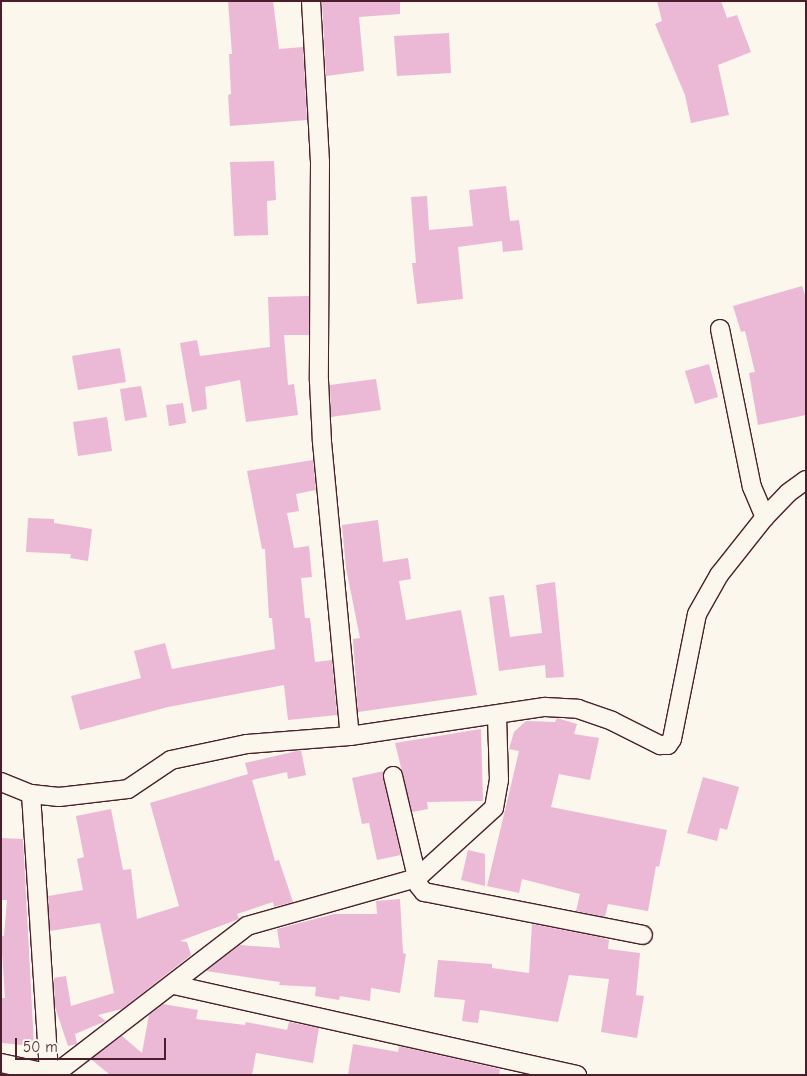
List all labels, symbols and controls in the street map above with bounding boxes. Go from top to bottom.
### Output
scale bar [18,1028,169,1060]
text: 50 m [23,1038,58,1056]

